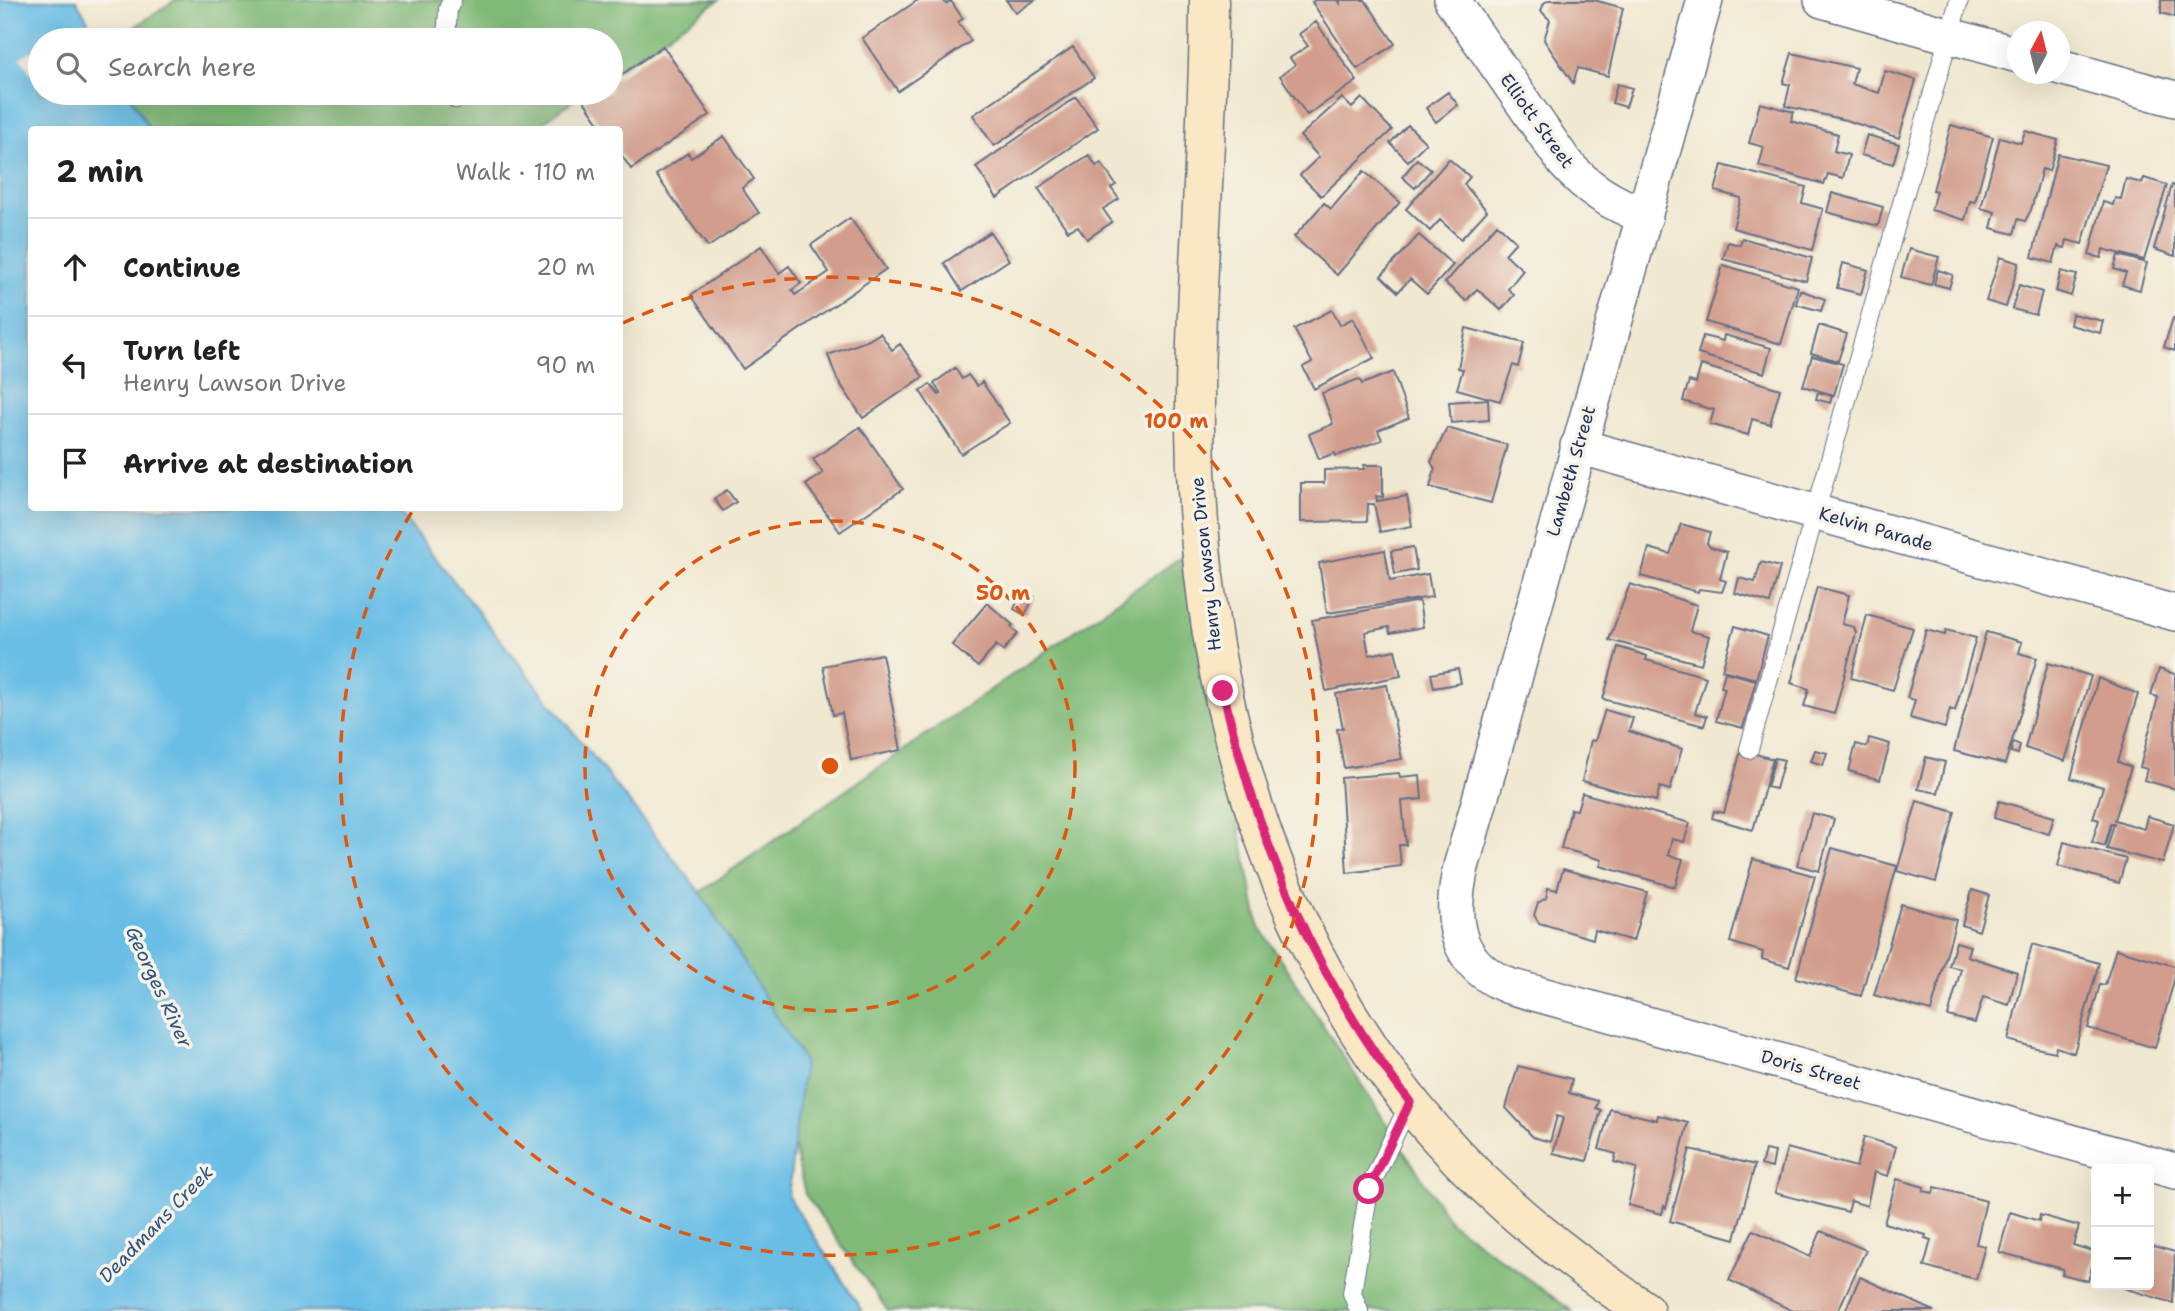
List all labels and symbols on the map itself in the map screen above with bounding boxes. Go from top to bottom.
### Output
north arrow [2007,21,2070,84]
street label: Elliott Street [1494,69,1580,173]
street label: Lambeth Street [1541,403,1601,539]
text: 100 m [1144,407,1208,435]
street label: Henry Lawson Drive [1185,476,1227,652]
street label: Kelvin Parade [1816,501,1936,557]
text: 50 m [976,579,1030,607]
route end [1207,675,1238,706]
centre of rings [818,754,842,778]
water label: Georges River [120,922,198,1053]
street label: Doris Street [1758,1044,1864,1096]
water label: Deadmans Creek [93,1160,219,1288]
route start [1353,1173,1384,1204]

